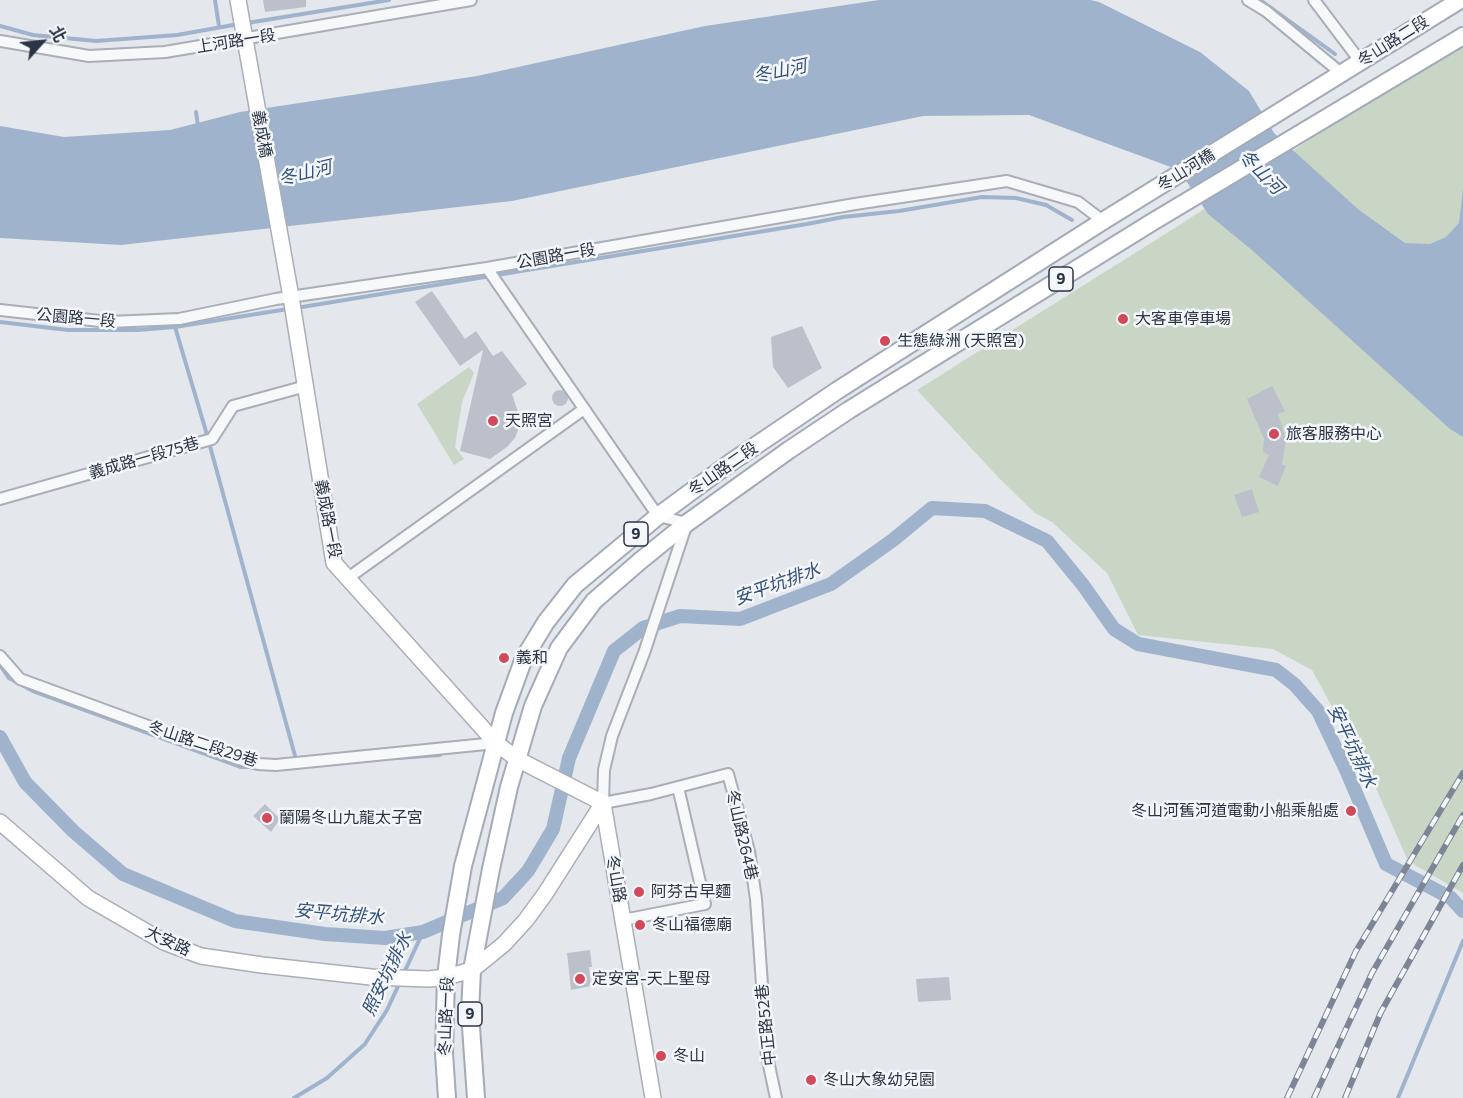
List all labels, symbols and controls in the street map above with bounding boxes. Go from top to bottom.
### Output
north arrow [12,12,72,72]
street label: 冬山路二段 [1354,12,1432,70]
text: 北 [46,22,71,45]
street label: 上河路一段 [195,25,277,57]
water label: 冬山河 [751,55,809,87]
street label: 義成橋 [248,109,276,159]
street label: 冬山河橋 [1154,145,1218,195]
water label: 冬山河 [1234,145,1288,199]
water label: 冬山河 [276,156,334,190]
street label: 公園路一段 [515,240,597,272]
road number: 9 [1049,267,1073,291]
street label: 公園路一段 [35,305,117,331]
place label: 大客車停車場 [1135,309,1231,329]
marker: 大客車停車場 [1116,312,1130,326]
place label: 生態綠洲 (天照宮) [897,331,1024,351]
marker: 生態綠洲 (天照宮) [878,334,892,348]
place label: 天照宮 [505,411,553,431]
marker: 天照宮 [486,414,500,428]
place label: 旅客服務中心 [1286,424,1382,444]
marker: 旅客服務中心 [1267,427,1281,441]
street label: 義成路一段75巷 [87,433,201,483]
street label: 冬山路二段 [685,438,761,500]
street label: 義成路一段 [311,478,345,560]
road number: 9 [624,522,648,546]
water label: 安平坑排水 [731,558,823,610]
place label: 義和 [516,648,548,668]
marker: 義和 [497,651,511,665]
water label: 安平坑排水 [1323,701,1381,791]
street label: 冬山路二段29巷 [146,717,260,771]
street label: 冬山路264巷 [722,788,762,882]
place label: 冬山河舊河道電動小船乘船處 [1131,801,1339,821]
marker: 冬山河舊河道電動小船乘船處 [1344,804,1358,818]
place label: 蘭陽冬山九龍太子宮 [279,808,423,828]
marker: 蘭陽冬山九龍太子宮 [260,811,274,825]
street label: 冬山路 [602,854,630,904]
place label: 阿芬古早麵 [651,882,731,902]
marker: 阿芬古早麵 [632,885,646,899]
water label: 安平坑排水 [293,899,385,929]
place label: 冬山福德廟 [652,915,732,935]
marker: 冬山福德廟 [633,918,647,932]
street label: 大安路 [142,922,194,960]
water label: 照安坑排水 [358,929,416,1019]
place label: 定安宮-天上聖母 [592,969,711,989]
marker: 定安宮-天上聖母 [573,972,587,986]
street label: 冬山路一段 [435,976,457,1056]
street label: 中正路52巷 [752,983,780,1067]
road number: 9 [458,1002,482,1026]
place label: 冬山 [673,1046,705,1066]
marker: 冬山 [654,1049,668,1063]
place label: 冬山大象幼兒園 [823,1070,935,1090]
marker: 冬山大象幼兒園 [804,1073,818,1087]

